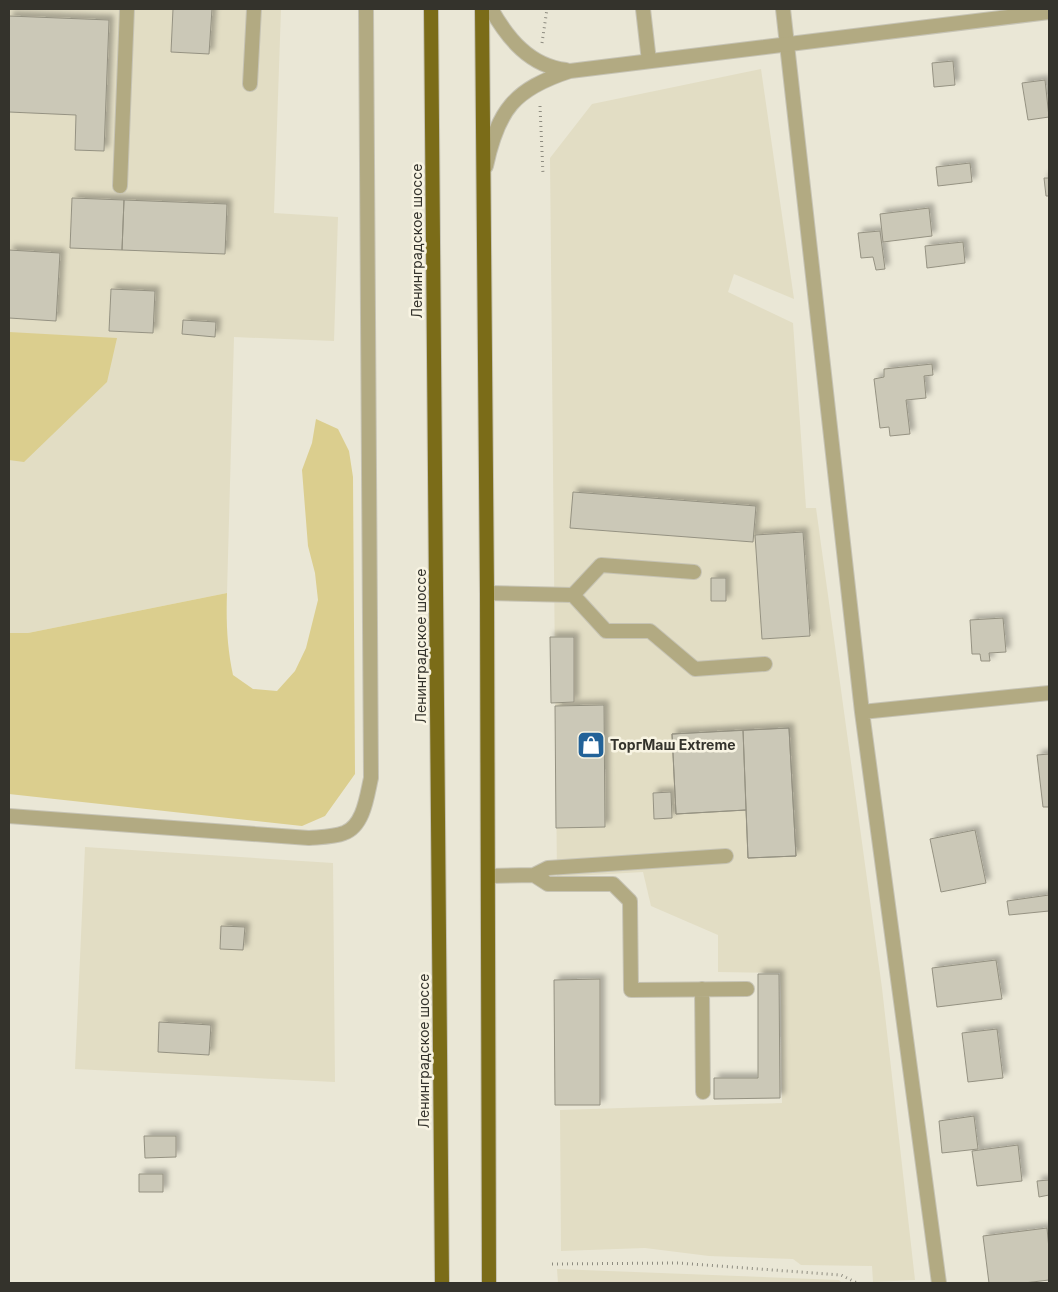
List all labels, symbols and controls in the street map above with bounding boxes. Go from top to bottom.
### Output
street label: Ленинградское шоссе [408,164,425,318]
street label: Ленинградское шоссе [412,569,429,723]
shop icon: ТоргМаш Extreme [576,730,606,760]
place label: ТоргМаш Extreme [610,736,736,753]
street label: Ленинградское шоссе [415,974,432,1128]

